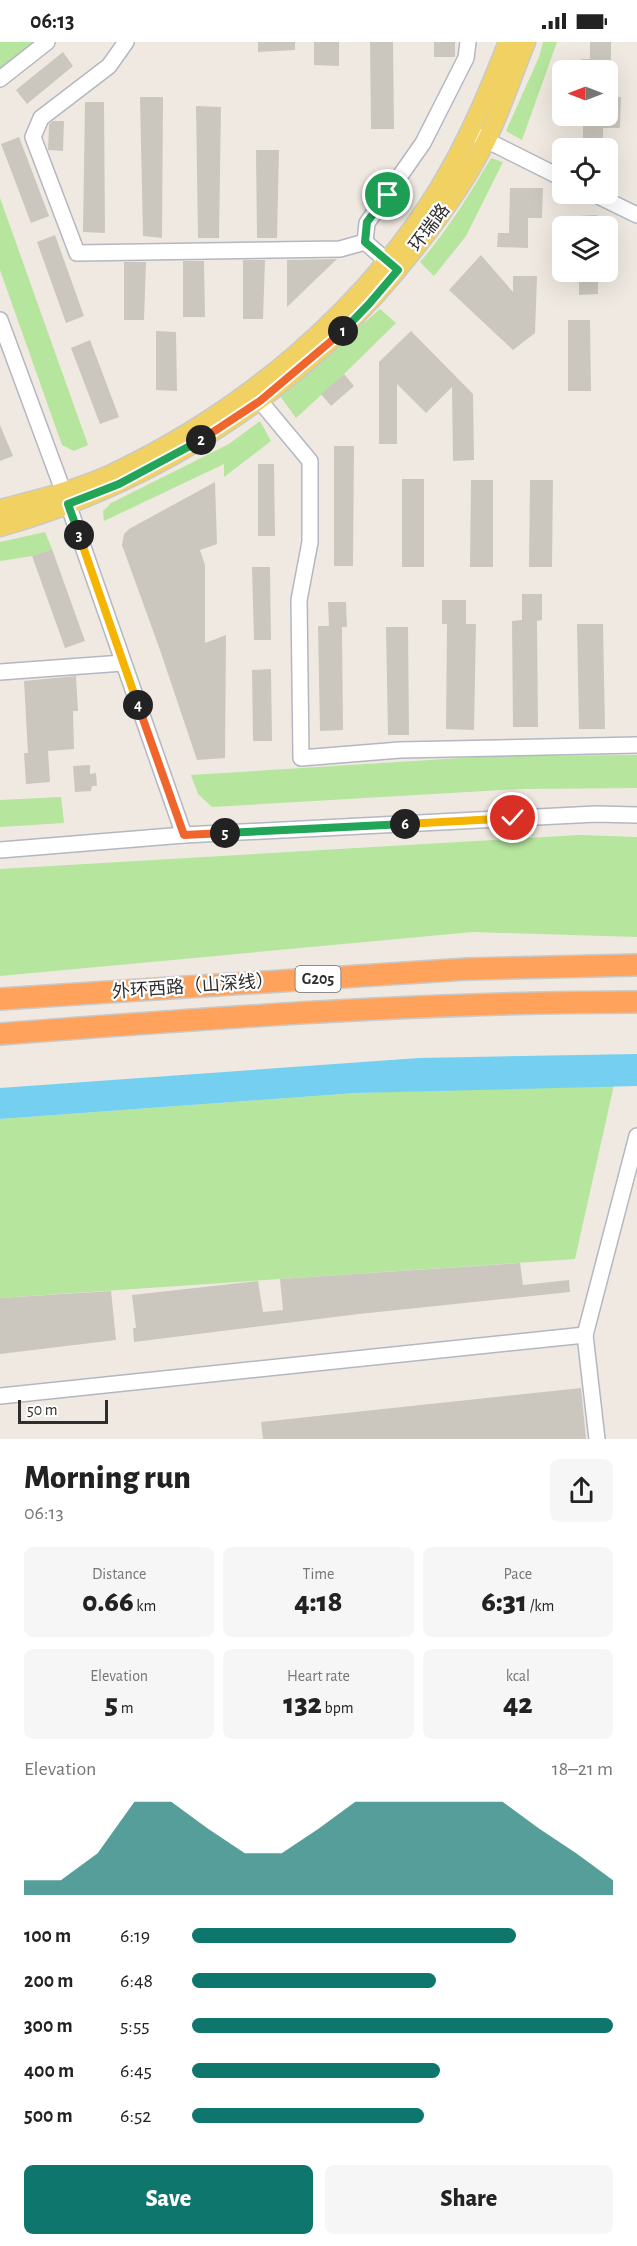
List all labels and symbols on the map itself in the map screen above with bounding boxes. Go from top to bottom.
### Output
north arrow [552,60,618,126]
pin [362,169,413,220]
street label: 环瑞路 [405,200,453,255]
pin: 1 [328,316,358,346]
pin: 2 [186,425,216,455]
pin: 3 [64,520,94,550]
pin: 4 [123,690,153,720]
pin [487,792,538,843]
pin: 6 [390,809,420,839]
pin: 5 [210,818,240,848]
road number: G205 [296,966,340,992]
street label: 外环西路（山深线） [111,970,274,1002]
scale bar [18,1397,108,1424]

